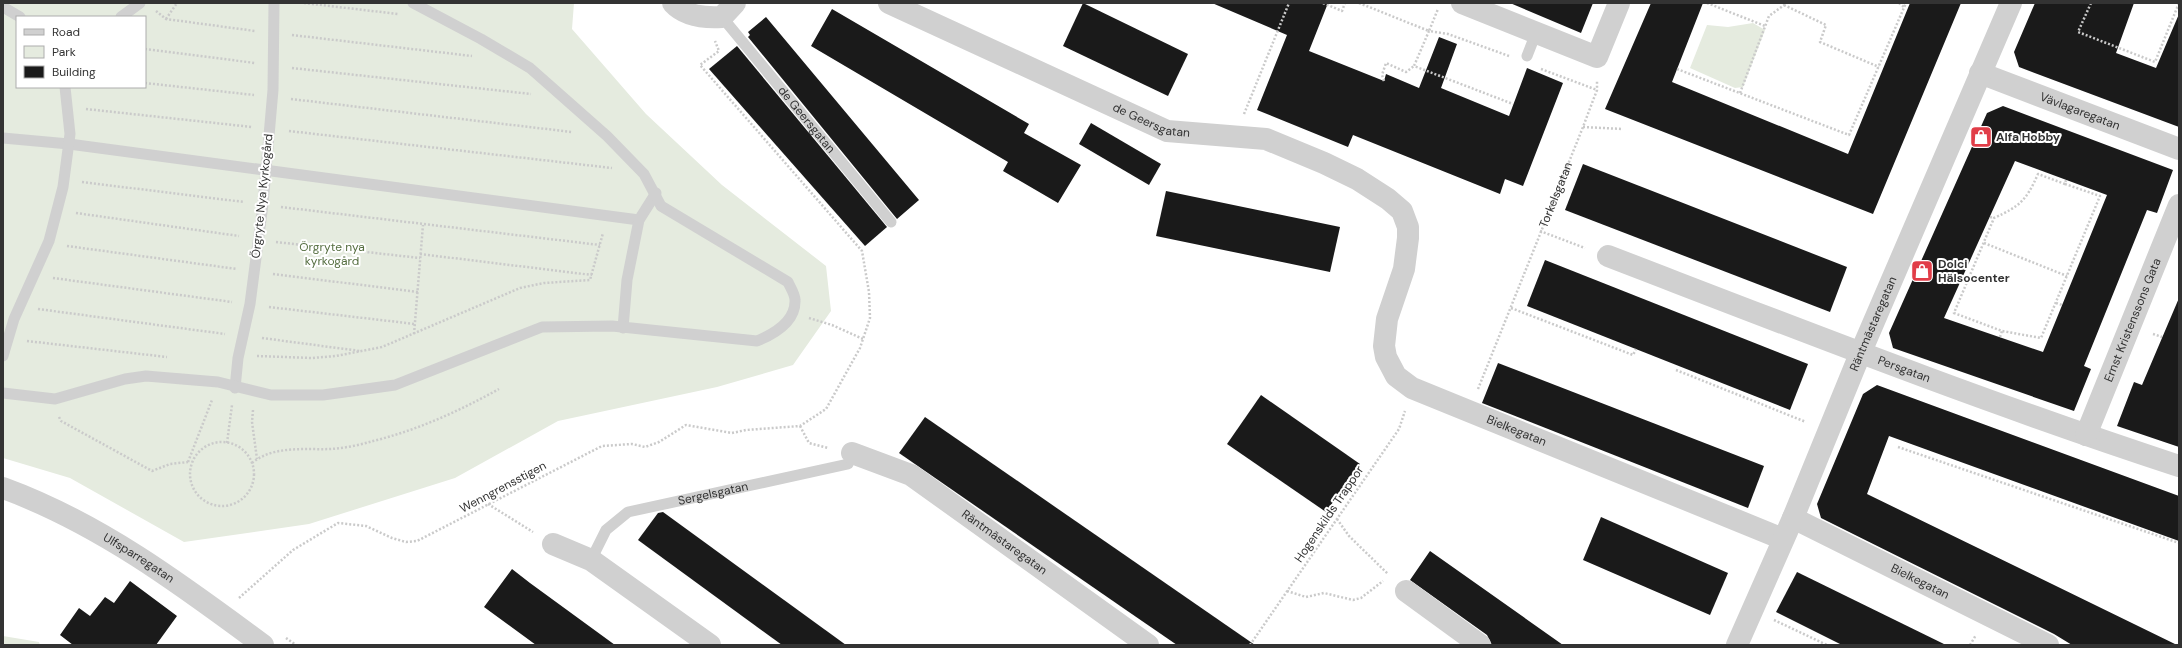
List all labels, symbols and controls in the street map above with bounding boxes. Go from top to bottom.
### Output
legend [16,16,146,88]
text: Road [52,24,80,40]
text: Park [52,44,76,60]
text: Building [52,64,96,80]
street label: de Geersgatan [774,83,839,156]
street label: Vävlagaregatan [2038,89,2122,134]
street label: de Geersgatan [1110,99,1191,141]
shop icon: Alfa Hobby [1968,124,1994,150]
place label: Alfa Hobby [1996,129,2061,145]
street label: Örgryte Nya Kyrkogård [247,133,277,259]
street label: Torkelsgatan [1535,160,1576,230]
park label: Örgryte nya kyrkogård [299,239,365,269]
place label: Dolci Hälsocenter [1938,256,2010,286]
street label: Ernst Kristenssons Gata [2100,256,2165,384]
shop icon: Dolci Hälsocenter [1909,258,1935,284]
street label: Räntmästaregatan [1846,274,1901,373]
street label: Persgatan [1875,352,1933,386]
street label: Bielkegatan [1484,411,1549,450]
street label: Wenngrensstigen [457,457,549,517]
street label: Hogenskilds Trappor [1291,462,1368,565]
street label: Sergelsgatan [676,478,750,509]
street label: Räntmästaregatan [959,506,1050,578]
street label: Ulfsparregatan [100,529,177,586]
street label: Bielkegatan [1888,560,1952,603]

